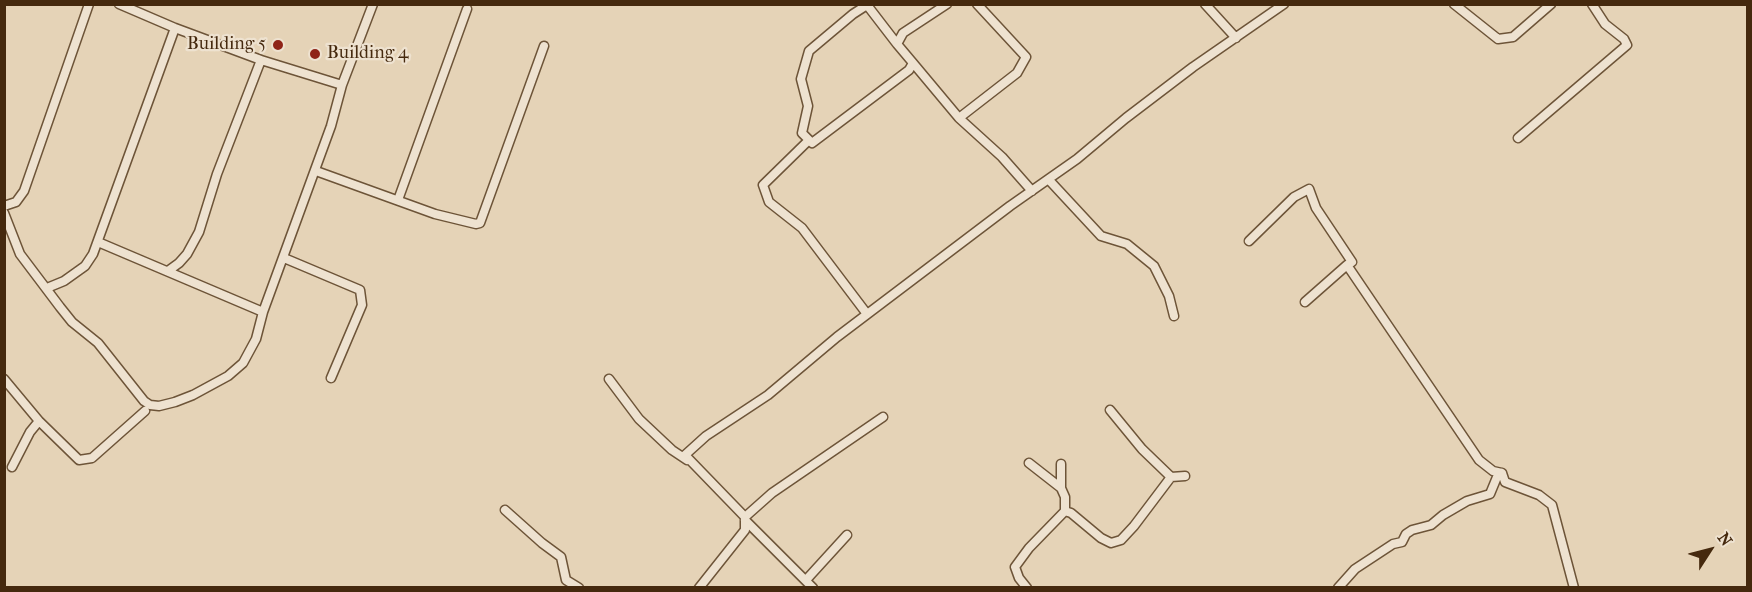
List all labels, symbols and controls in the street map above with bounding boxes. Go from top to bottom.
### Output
place label: Building 5 [187,34,266,56]
marker: Building 5 [271,38,285,52]
place label: Building 4 [327,43,409,65]
marker: Building 4 [308,47,322,61]
north arrow [1680,520,1740,580]
text: N [1714,529,1736,550]

